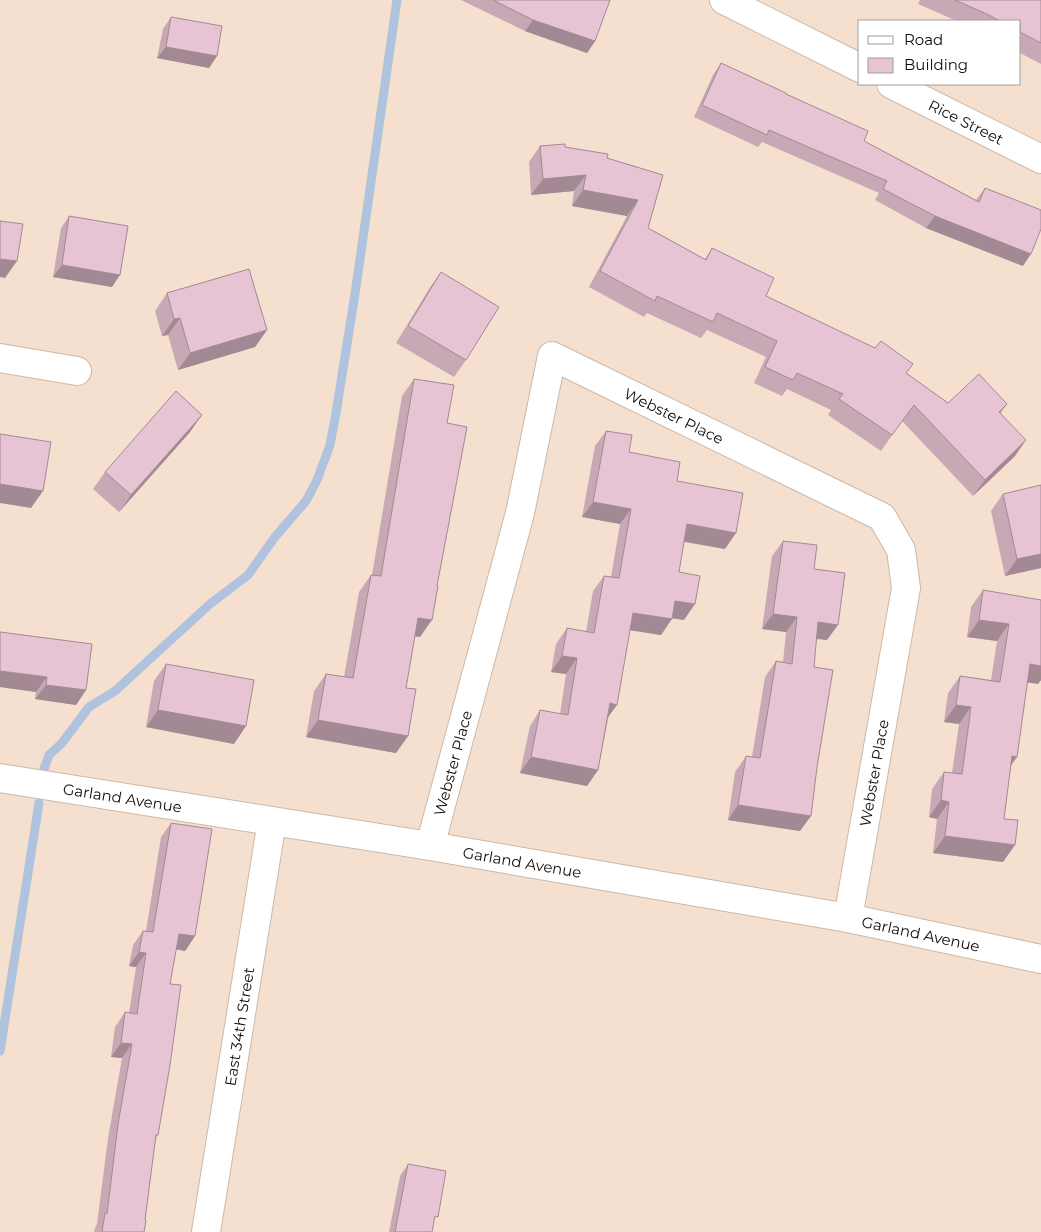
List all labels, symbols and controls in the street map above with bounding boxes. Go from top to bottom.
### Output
legend [858,20,1021,85]
text: Road [904,30,943,49]
text: Building [904,55,968,74]
street label: Rice Street [925,95,1007,148]
street label: Webster Place [621,383,727,448]
street label: Webster Place [429,708,476,818]
street label: Webster Place [855,718,893,828]
street label: Garland Avenue [62,779,183,816]
street label: Garland Avenue [461,842,583,881]
street label: Garland Avenue [860,912,982,955]
street label: East 34th Street [220,966,258,1087]

